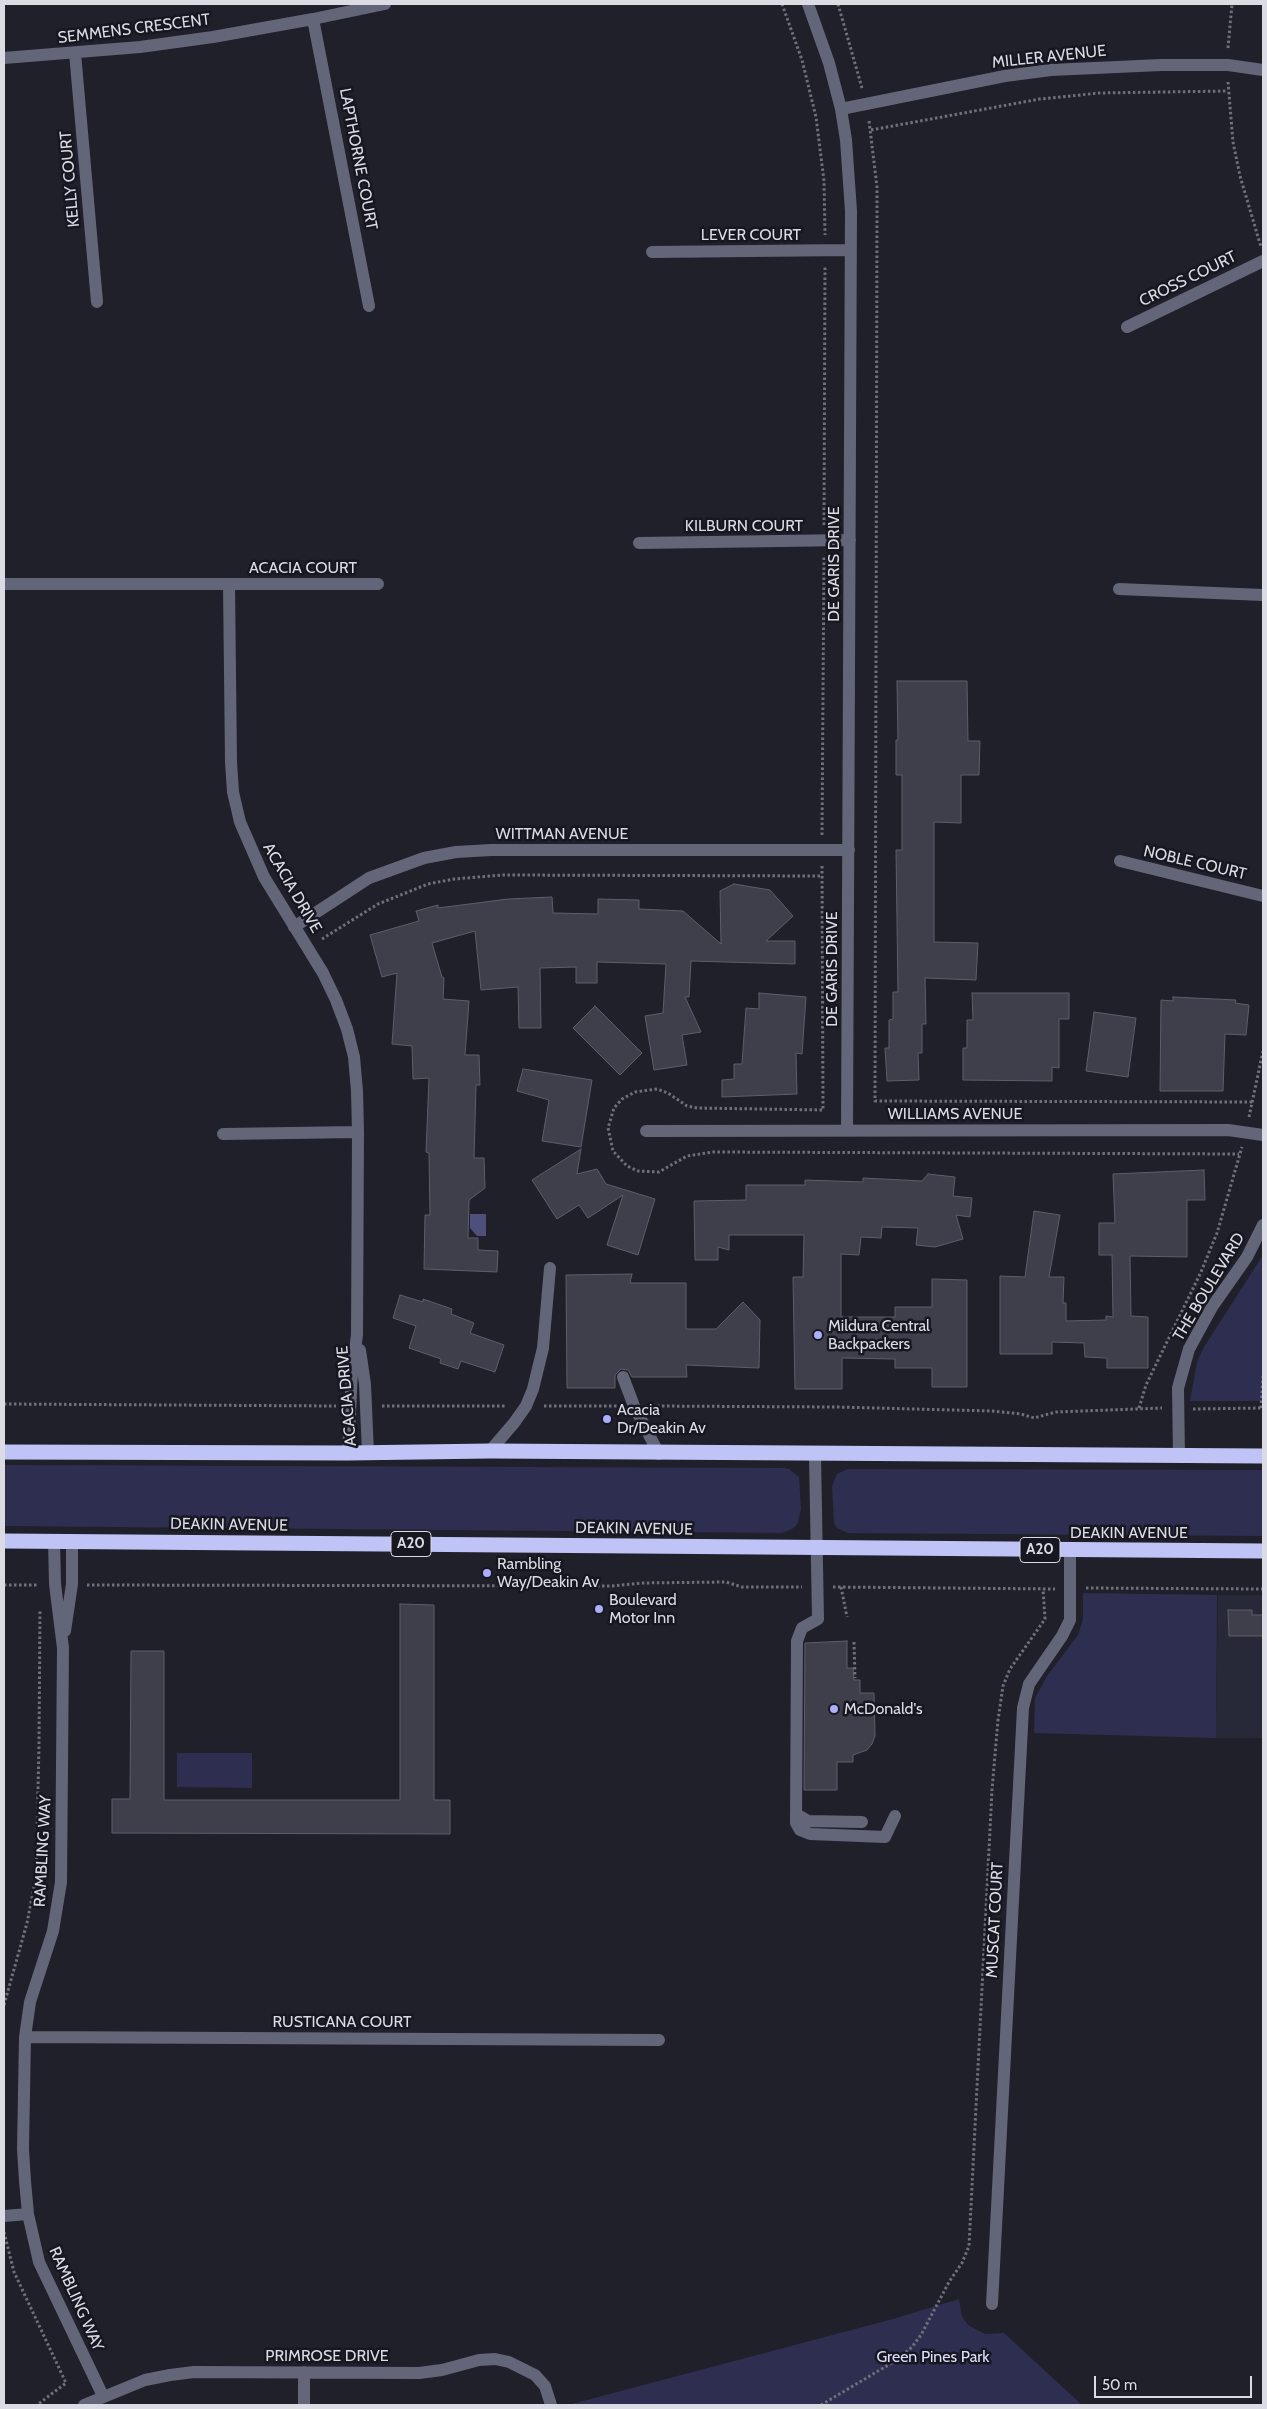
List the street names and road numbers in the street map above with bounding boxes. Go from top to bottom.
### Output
street label: SEMMENS CRESCENT [57,10,211,48]
street label: MILLER AVENUE [991,41,1107,73]
street label: LAPTHORNE COURT [335,86,381,232]
street label: KELLY COURT [56,130,84,228]
street label: LEVER COURT [701,225,801,245]
street label: CROSS COURT [1136,247,1240,311]
street label: DE GARIS DRIVE [824,506,844,622]
street label: KILBURN COURT [685,516,803,536]
street label: ACACIA COURT [249,558,357,578]
street label: WITTMAN AVENUE [496,824,628,844]
street label: ACACIA DRIVE [259,840,325,936]
street label: NOBLE COURT [1142,842,1248,884]
street label: DE GARIS DRIVE [822,911,842,1027]
street label: WILLIAMS AVENUE [888,1104,1022,1124]
street label: THE BOULEVARD [1169,1229,1249,1345]
street label: ACACIA DRIVE [333,1345,361,1447]
street label: DEAKIN AVENUE [170,1514,288,1536]
street label: DEAKIN AVENUE [575,1518,693,1540]
street label: DEAKIN AVENUE [1070,1523,1188,1543]
road number: A20 [391,1532,431,1556]
road number: A20 [1020,1538,1060,1562]
street label: RAMBLING WAY [30,1795,56,1907]
street label: MUSCAT COURT [982,1861,1008,1979]
street label: RUSTICANA COURT [272,2012,412,2032]
street label: RAMBLING WAY [44,2244,108,2354]
street label: PRIMROSE DRIVE [265,2346,389,2366]

